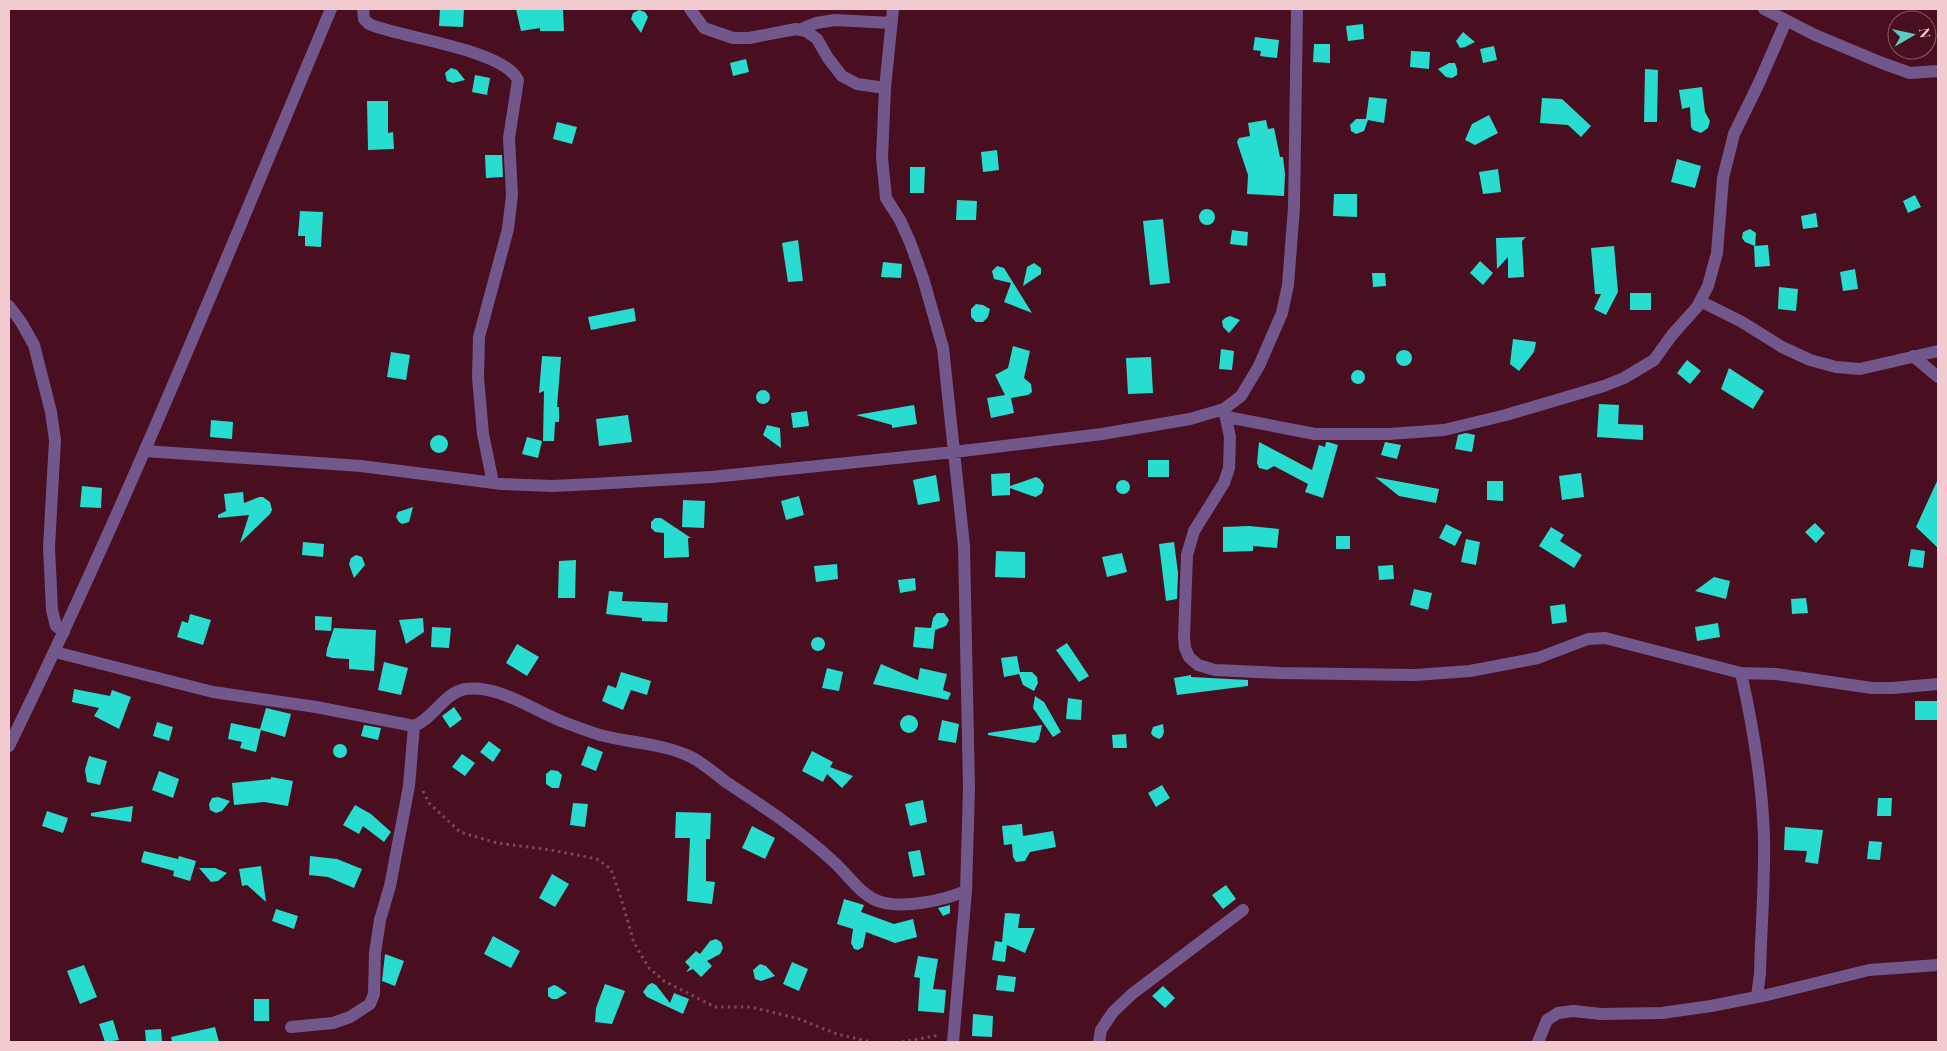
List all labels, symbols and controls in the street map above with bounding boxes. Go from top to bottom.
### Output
north arrow [1887,10,1937,60]
text: N [1915,26,1936,39]

